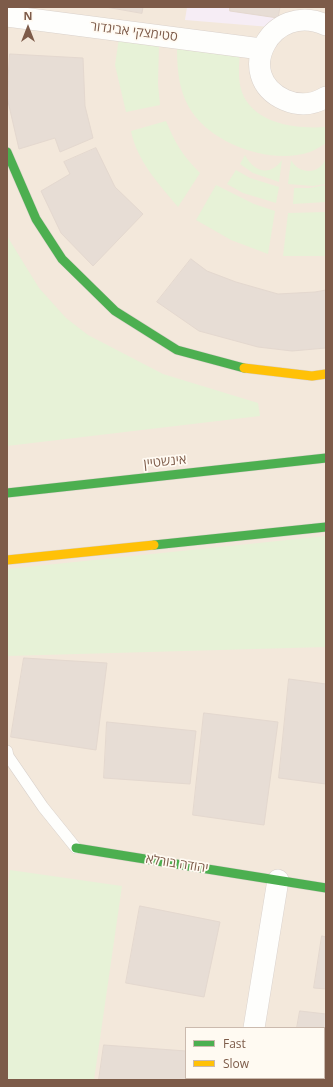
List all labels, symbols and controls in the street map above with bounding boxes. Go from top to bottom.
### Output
north arrow [8,8,48,48]
text: N [24,8,32,23]
street label: סטימצקי אביגדור [89,19,179,45]
street label: אינשטיין [143,452,187,472]
street label: יהודה בורלא [145,851,209,877]
legend [185,1027,325,1079]
text: Fast [223,1035,246,1052]
text: Slow [223,1055,249,1072]

